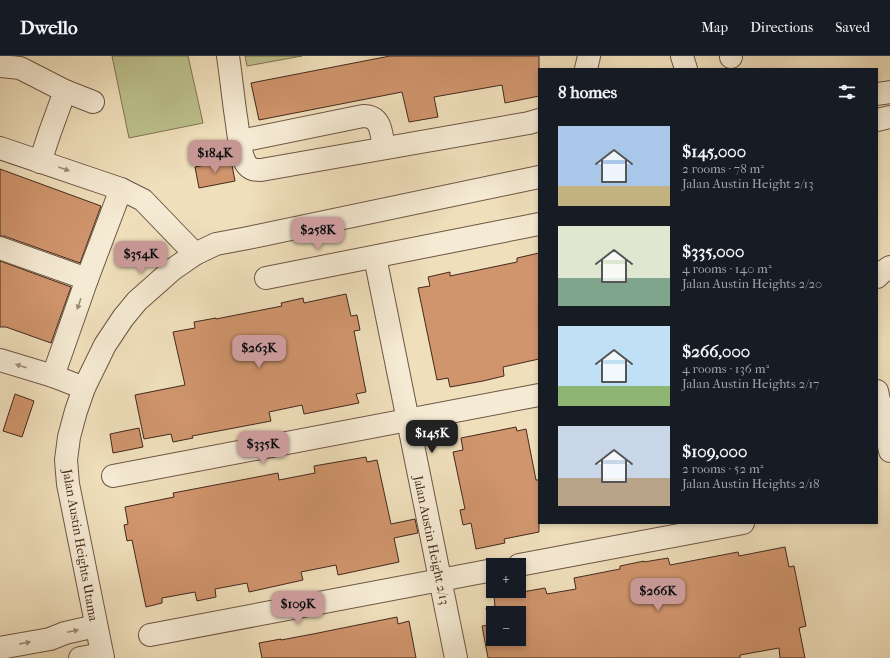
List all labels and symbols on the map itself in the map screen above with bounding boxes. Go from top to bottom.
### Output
pin: $184K [187,140,243,174]
one-way arrow [58,167,70,173]
pin: $258K [290,217,346,251]
pin: $354K [113,241,169,275]
one-way arrow [75,299,81,311]
pin: $263K [231,335,287,369]
one-way arrow [14,363,26,369]
pin: $145K [404,420,460,454]
pin: $335K [235,431,291,465]
street label: Jalan Austin Heights Utama [60,467,101,623]
street label: Jalan Austin Height 2/13 [410,473,453,606]
pin: $266K [630,578,686,612]
pin: $109K [270,591,326,625]
one-way arrow [67,628,79,634]
one-way arrow [19,640,31,646]

